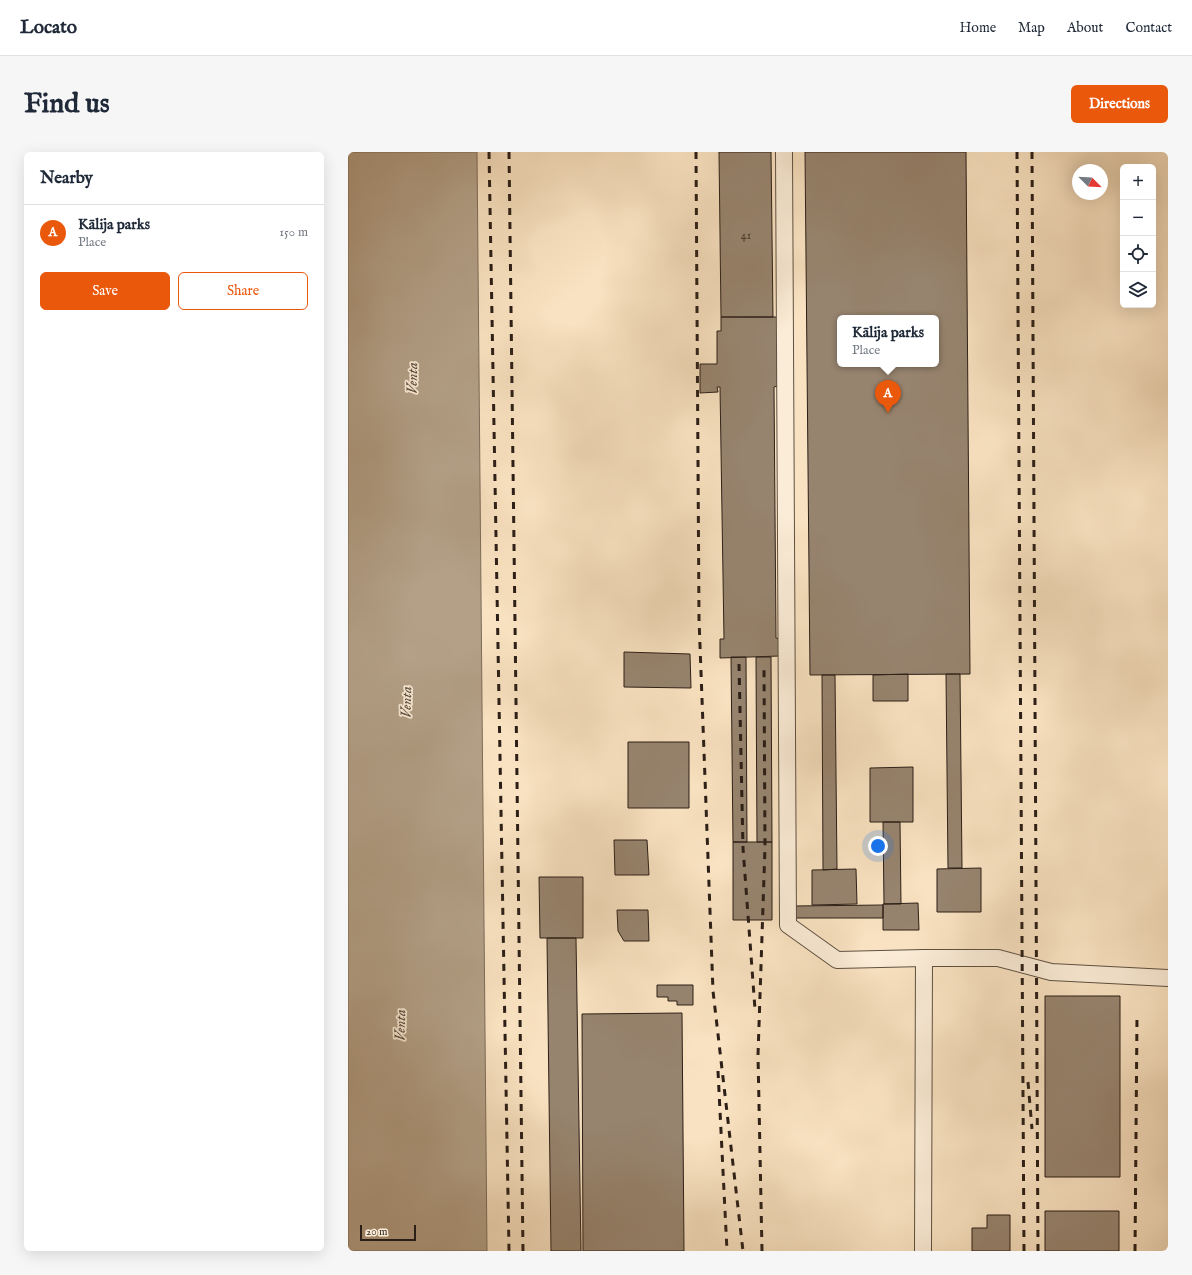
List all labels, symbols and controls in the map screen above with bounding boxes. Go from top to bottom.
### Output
text: Locato [20,16,77,40]
text: Home [960,19,996,37]
text: Map [1018,19,1045,37]
text: About [1067,19,1103,37]
text: Contact [1125,19,1172,37]
button: Directions [1071,85,1168,123]
text: Find us [24,87,110,122]
north arrow [1072,164,1108,200]
map controls [1120,164,1156,308]
button: + [1120,164,1156,200]
text: Nearby [40,168,93,189]
button: − [1120,200,1156,236]
text: Kālija parks [78,215,150,234]
text: A [49,224,57,241]
text: 150 m [279,224,308,241]
house number: 41 [741,228,751,243]
text: Place [78,234,106,251]
button: locate [1120,236,1156,272]
button: Save [40,272,170,310]
button: Share [178,272,308,310]
button: layers [1120,272,1156,308]
popup [837,315,939,367]
text: Kālija parks [852,323,924,342]
text: Place [852,342,880,359]
water label: Venta [403,362,422,394]
pin: A [875,380,901,413]
water label: Venta [397,686,416,718]
your location [868,836,888,856]
water label: Venta [391,1009,410,1041]
scale bar [360,1223,416,1242]
text: 20 m [366,1225,387,1239]

